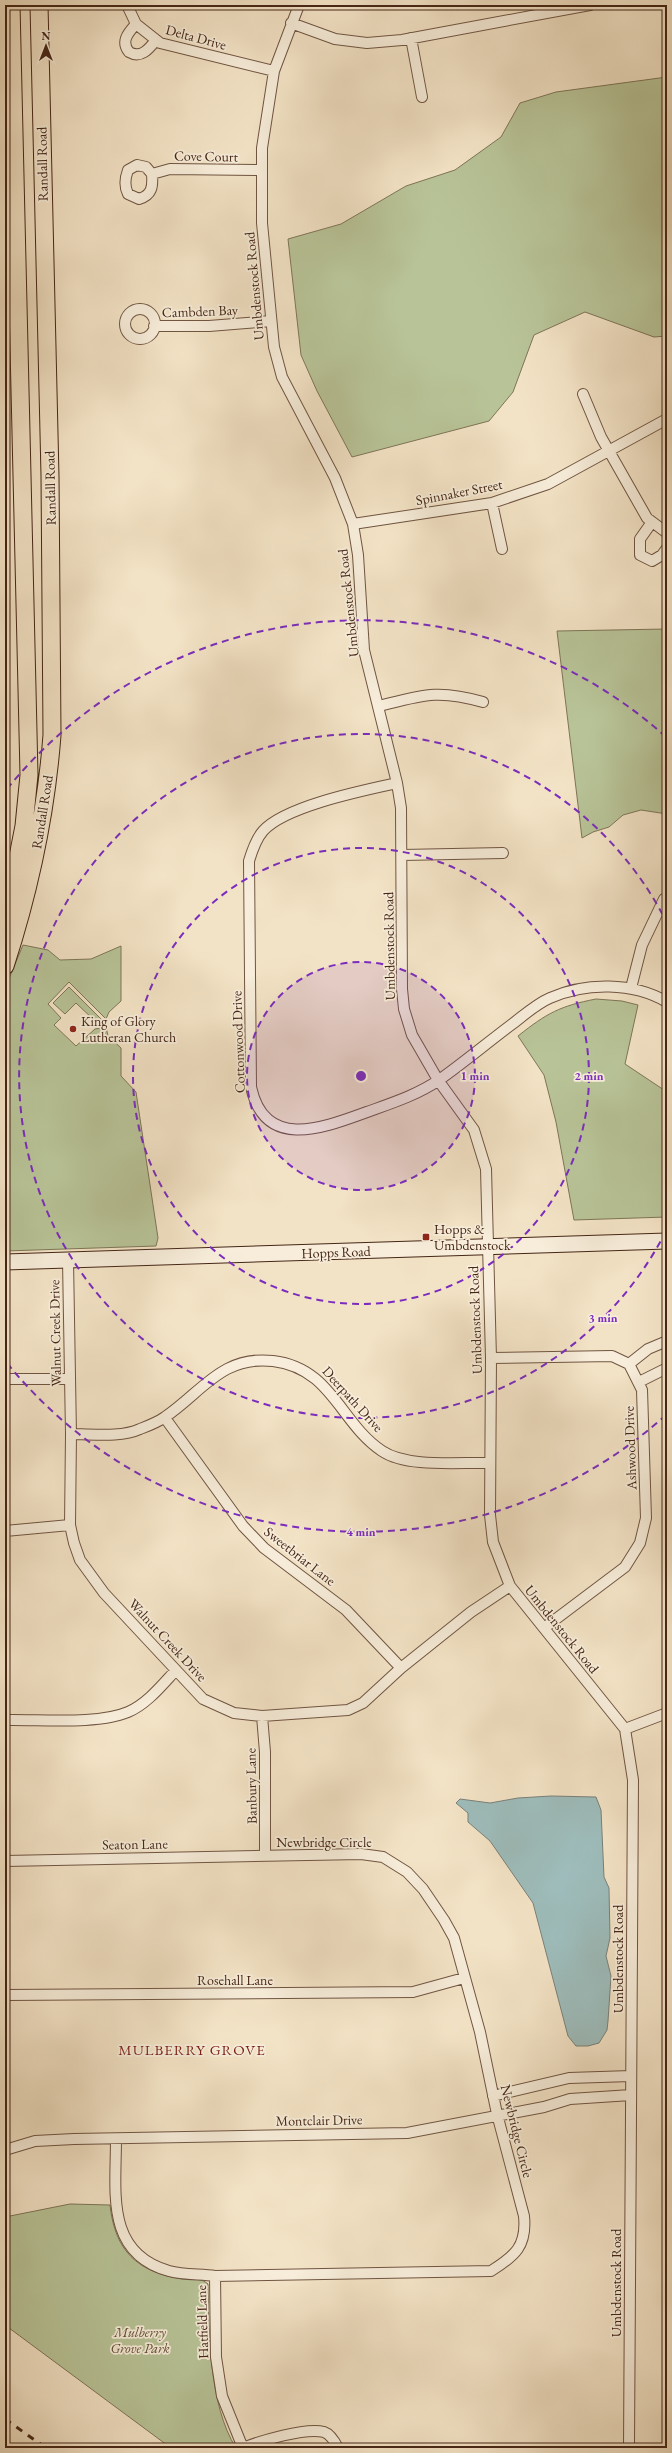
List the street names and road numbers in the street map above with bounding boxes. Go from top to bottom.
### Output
street label: Delta Drive [164,20,229,54]
street label: Randall Road [32,126,52,201]
street label: Cove Court [174,146,239,166]
street label: Umbdenstock Road [240,230,268,341]
street label: Cambden Bay [162,301,239,321]
street label: Randall Road [40,450,60,525]
street label: Spinnaker Street [414,475,504,509]
street label: Umbdenstock Road [333,547,363,658]
street label: Randall Road [27,773,57,850]
street label: Umbdenstock Road [379,891,399,1000]
street label: Cottonwood Drive [227,990,249,1094]
street label: Hopps Road [301,1242,372,1262]
street label: Umbdenstock Road [464,1265,486,1375]
street label: Walnut Creek Drive [45,1279,65,1387]
street label: Deerpath Drive [319,1362,388,1436]
street label: Ashwood Drive [620,1405,640,1491]
street label: Sweetbriar Lane [261,1522,340,1590]
street label: Umbdenstock Road [521,1581,604,1678]
street label: Walnut Creek Drive [125,1595,211,1686]
street label: Banbury Lane [241,1747,261,1824]
street label: Newbridge Circle [276,1833,372,1851]
street label: Seaton Lane [102,1834,169,1854]
street label: Umbdenstock Road [609,1904,627,2013]
street label: Rosehall Lane [197,1971,273,1989]
street label: Newbridge Circle [497,2083,537,2180]
street label: Montclair Drive [276,2110,363,2130]
street label: Umbdenstock Road [607,2228,625,2337]
street label: Hatfield Lane [192,2284,212,2359]

